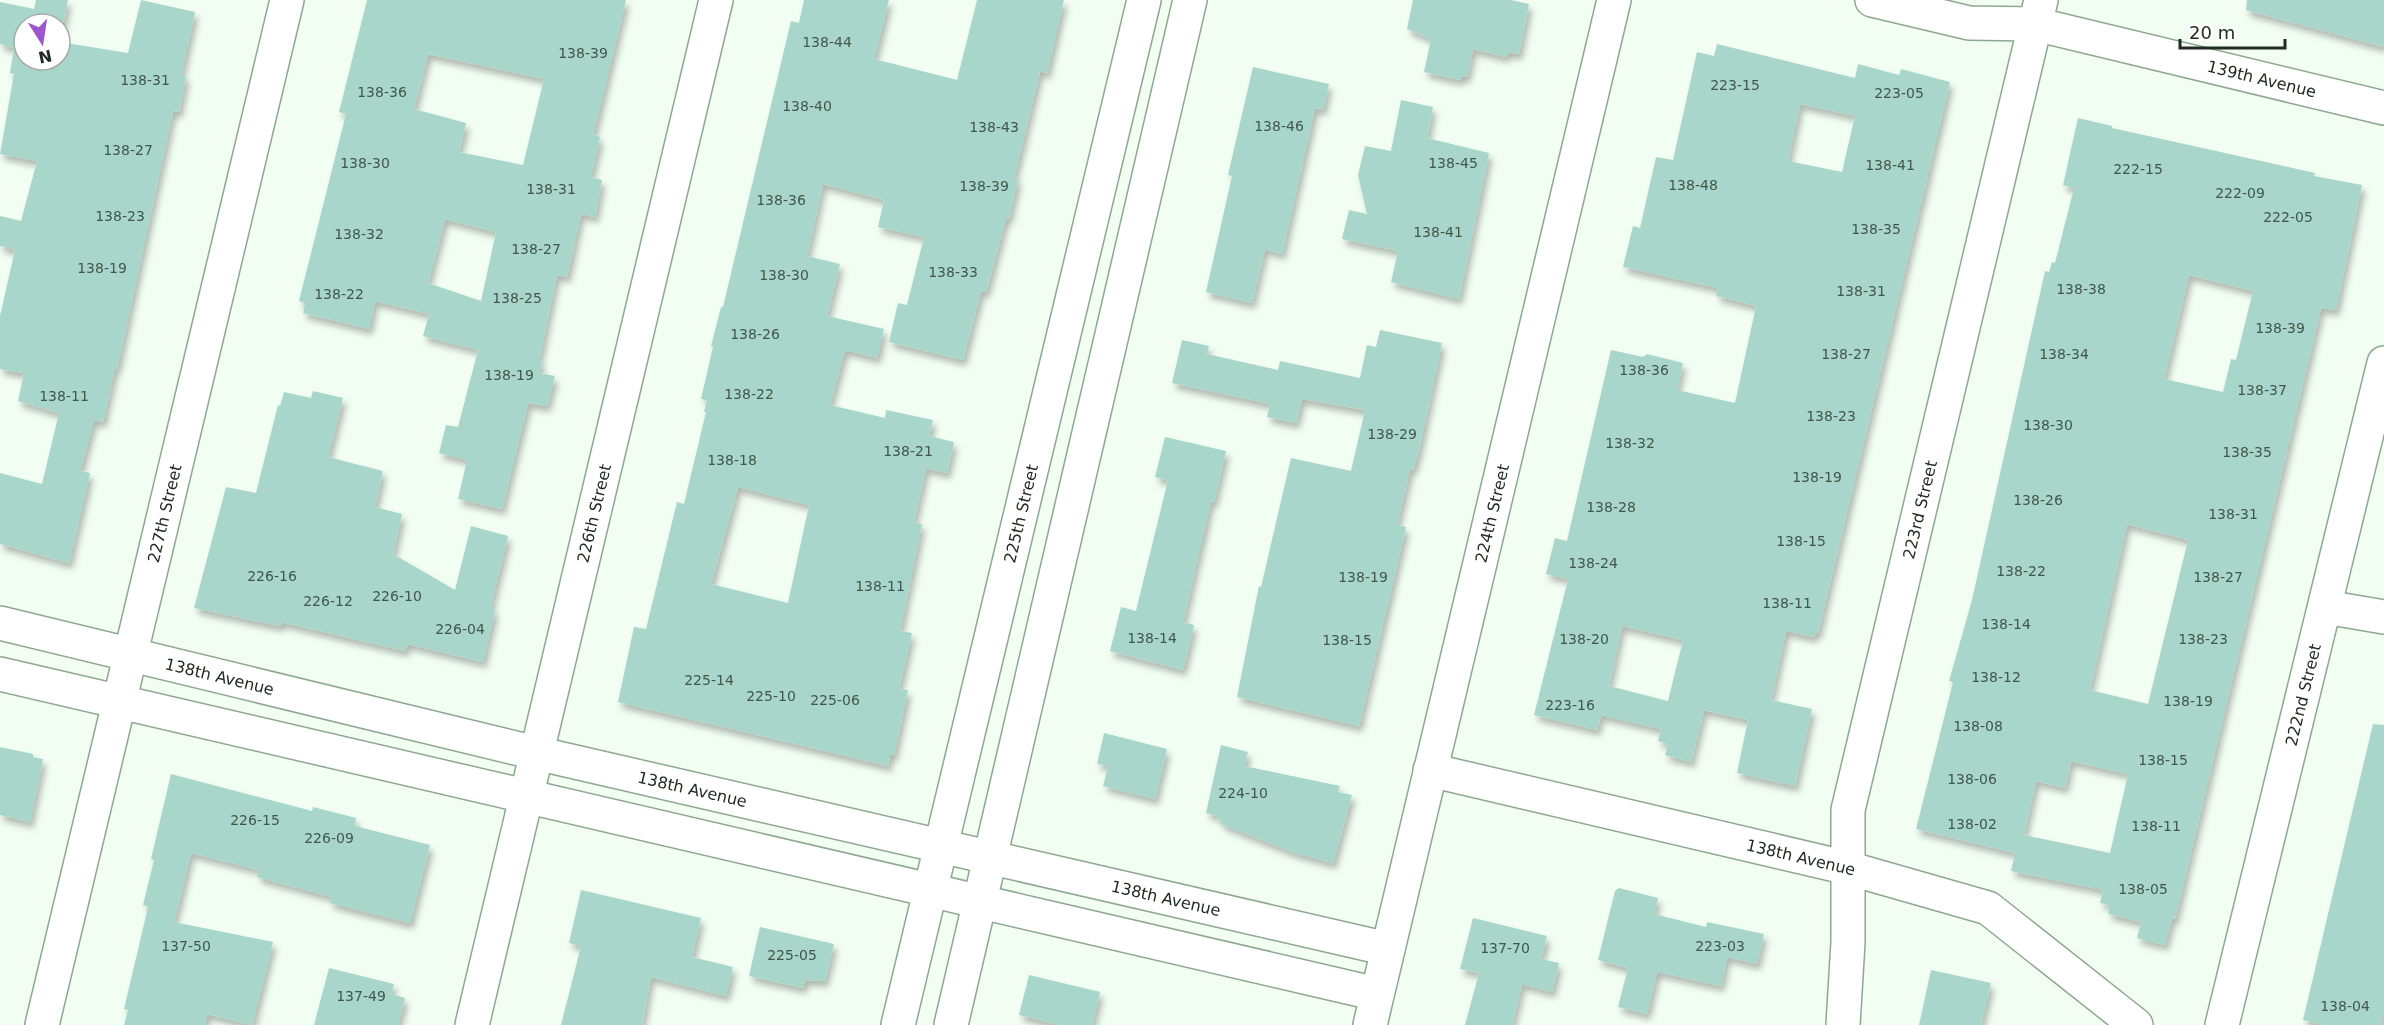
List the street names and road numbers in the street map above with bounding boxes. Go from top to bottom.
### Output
street label: 139th Avenue [2205,57,2318,101]
street label: 223rd Street [1899,458,1941,561]
street label: 227th Street [144,462,186,565]
street label: 226th Street [573,462,615,565]
street label: 225th Street [1000,462,1042,565]
street label: 224th Street [1471,462,1513,565]
street label: 222nd Street [2282,642,2325,748]
street label: 138th Avenue [163,654,276,699]
street label: 138th Avenue [636,768,749,811]
street label: 138th Avenue [1744,835,1858,880]
street label: 138th Avenue [1109,877,1222,920]

